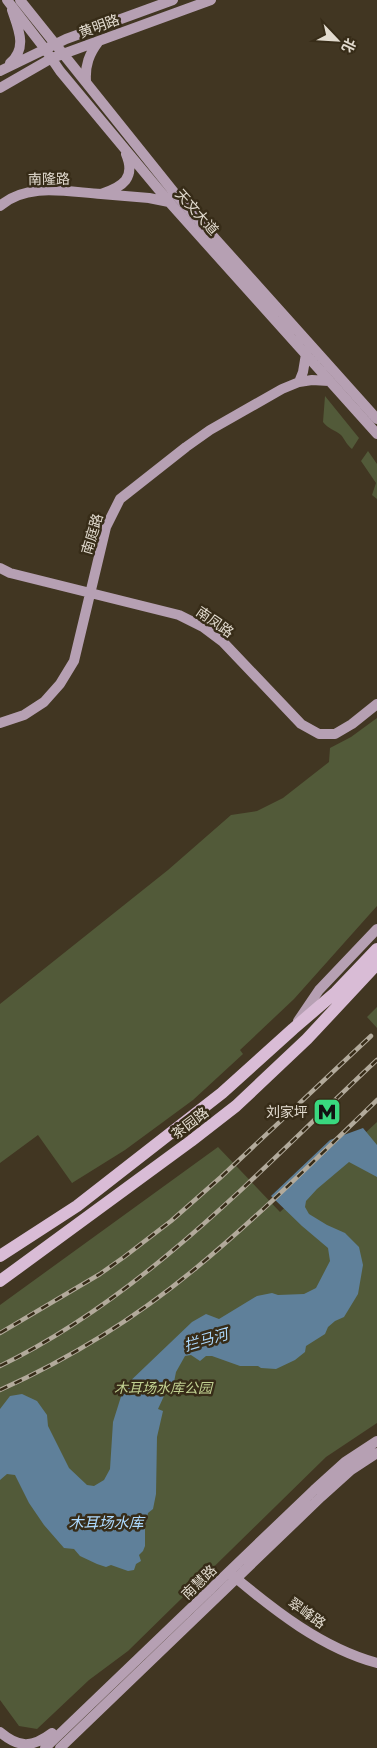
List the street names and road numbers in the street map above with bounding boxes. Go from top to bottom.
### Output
street label: 黄明路 [76,9,122,42]
street label: 南隆路 [28,169,70,188]
street label: 天文大道 [172,185,223,239]
street label: 南庭路 [76,511,107,557]
street label: 南凤路 [193,602,238,641]
street label: 茶园路 [167,1102,212,1143]
street label: 南慧路 [177,1560,220,1603]
street label: 翠峰路 [285,1593,330,1632]

